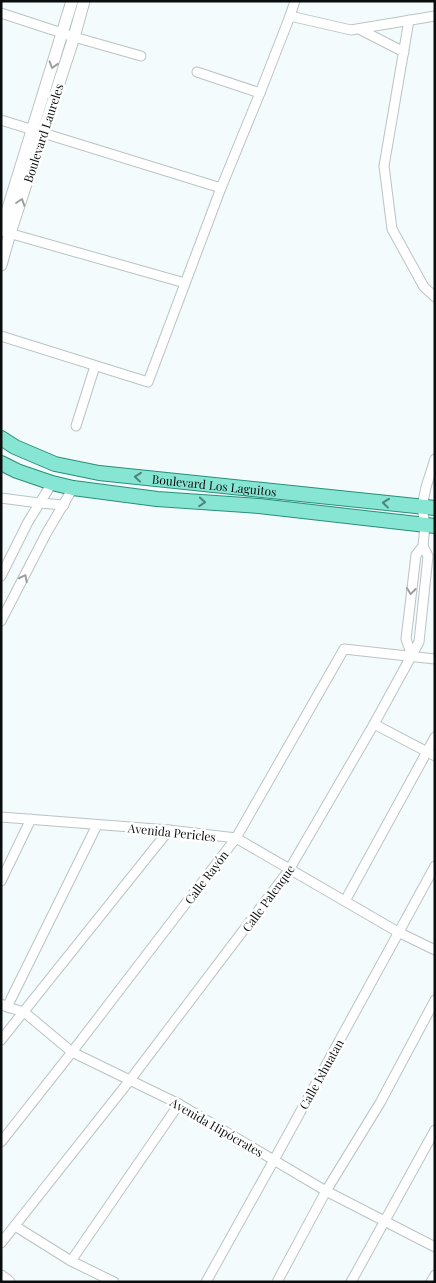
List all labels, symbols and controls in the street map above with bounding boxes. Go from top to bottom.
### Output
one-way arrow [48,60,58,68]
street label: Boulevard Laureles [19,81,67,185]
one-way arrow [15,198,25,207]
street label: Boulevard Los Laguitos [151,471,278,499]
one-way arrow [133,472,141,483]
one-way arrow [199,496,207,507]
one-way arrow [382,498,390,509]
one-way arrow [18,574,28,583]
one-way arrow [406,588,417,596]
street label: Avenida Pericles [126,819,217,845]
street label: Calle Rayón [181,847,231,907]
street label: Calle Palenque [238,861,298,935]
street label: Calle Ixhuatan [295,1036,347,1112]
street label: Avenida Hipócrates [167,1093,266,1160]

